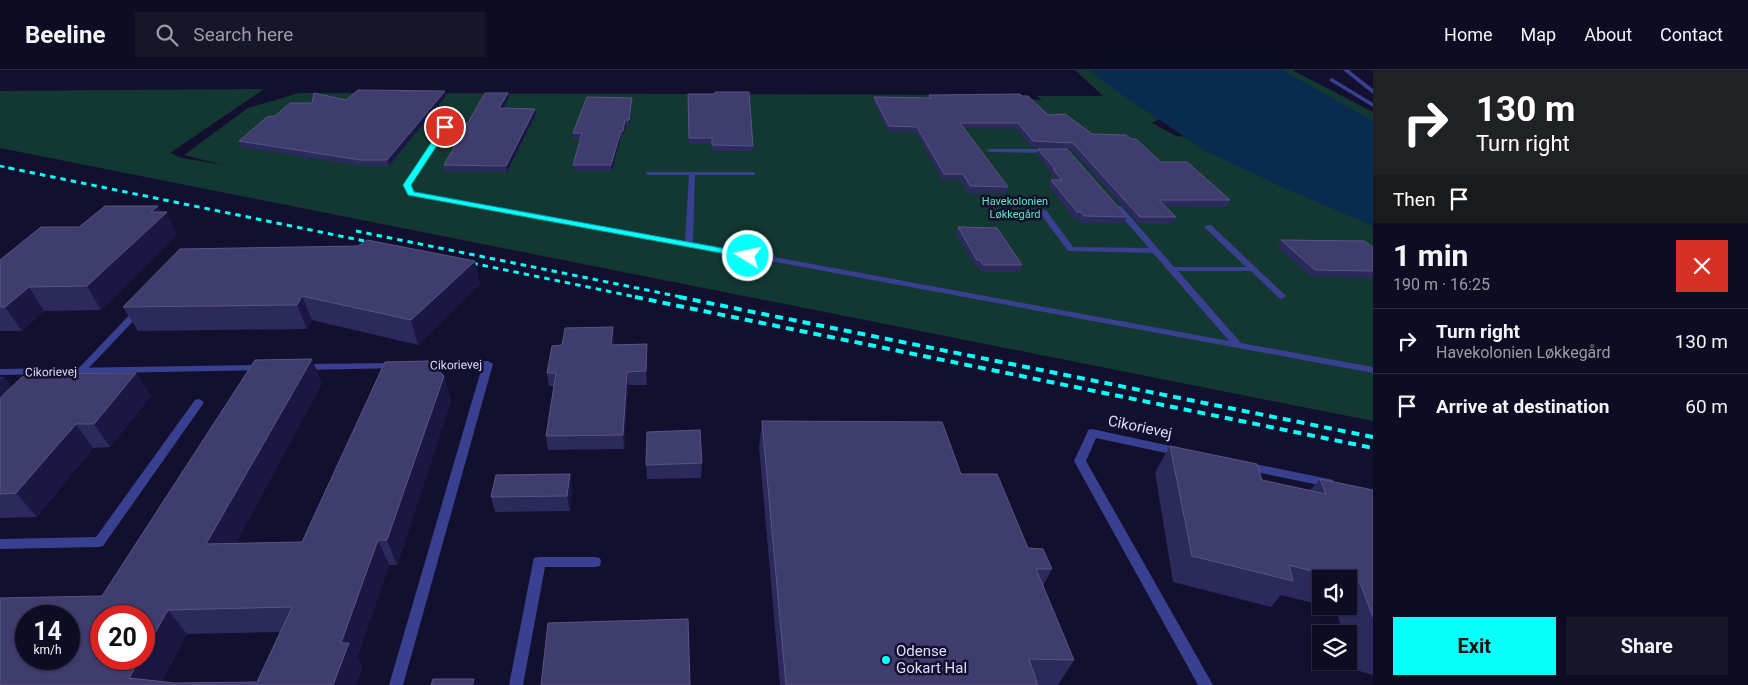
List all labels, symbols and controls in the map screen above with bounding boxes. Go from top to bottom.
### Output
search box [135,12,485,57]
text: Beeline [25,21,105,49]
icon: search [153,21,181,49]
text: Search here [193,23,293,46]
text: Home [1444,24,1493,45]
text: Map [1521,24,1556,45]
text: About [1584,24,1632,45]
text: Contact [1660,24,1723,45]
text: 130 m [1476,89,1575,130]
icon: right [1393,90,1458,155]
pin [424,106,466,148]
icon: arrive [431,113,459,141]
text: Turn right [1476,131,1570,156]
icon: arrive [1445,185,1473,213]
text: Then [1393,188,1435,211]
park label: Havekolonien Løkkegård [982,195,1048,221]
position arrow [721,229,773,281]
text: 1 min [1393,238,1468,273]
button: close [1676,240,1728,292]
text: 190 m · 16:25 [1393,275,1490,294]
text: Turn right [1436,320,1520,343]
icon: right [1393,327,1421,355]
text: 130 m [1675,330,1728,353]
text: Havekolonien Løkkegård [1436,343,1611,362]
street label: Cikorievej [430,358,482,372]
street label: Cikorievej [25,365,77,379]
icon: arrive [1393,392,1421,420]
text: Arrive at destination [1436,395,1609,418]
text: 60 m [1685,395,1728,418]
street label: Cikorievej [1106,411,1174,443]
map controls [1312,570,1357,670]
button: sound [1312,570,1357,615]
speed limit sign: 20 [90,605,155,670]
text: 14 [33,617,62,646]
button: Exit [1393,617,1556,675]
button: Share [1566,617,1728,675]
button: layers [1312,625,1357,670]
place label: Odense Gokart Hal [896,642,967,677]
text: km/h [33,643,62,657]
marker: Odense Gokart Hal [880,654,892,666]

